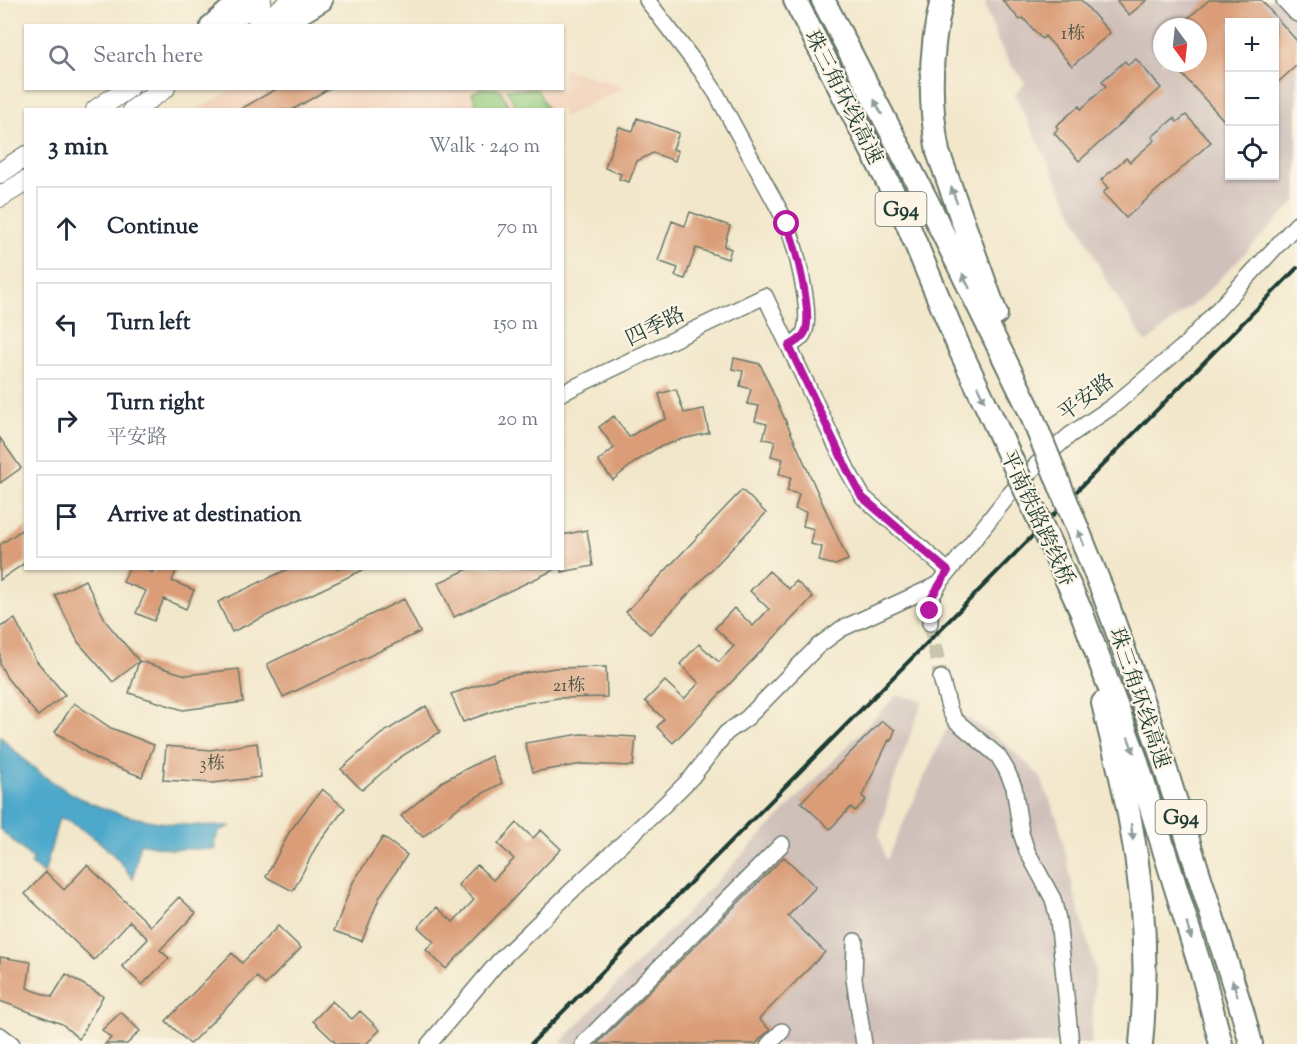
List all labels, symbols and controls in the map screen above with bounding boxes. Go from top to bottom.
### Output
north arrow [1153,18,1207,72]
map controls [1225,18,1279,180]
button: + [1225,18,1279,72]
house number: 1栋 [1061,22,1085,48]
search box [24,24,564,90]
street label: 珠三角环线高速 [795,26,889,170]
icon: search [45,41,78,74]
text: Search here [93,41,203,73]
button: − [1225,72,1279,126]
one-way arrow [873,98,883,115]
button: locate [1225,126,1279,180]
text: 3 min [48,129,108,166]
text: Walk · 240 m [429,133,540,162]
one-way arrow [948,186,958,204]
road number: G94 [876,192,926,226]
route start [773,210,799,236]
icon: ahead [50,212,83,245]
text: Continue [107,212,198,244]
text: 70 m [497,214,538,243]
one-way arrow [962,273,971,290]
street label: 四季路 [621,301,691,355]
icon: left [50,308,83,341]
text: Turn left [107,308,190,340]
text: 150 m [493,310,538,339]
street label: 平安路 [1053,368,1121,430]
one-way arrow [976,386,986,404]
text: Turn right [107,388,204,420]
icon: right [50,404,83,437]
text: 20 m [497,406,538,435]
text: 平安路 [107,424,167,453]
street label: 平南铁路跨线桥 [992,446,1081,592]
icon: arrive [50,500,83,533]
text: Arrive at destination [107,500,302,532]
one-way arrow [1076,529,1085,547]
route end [916,597,942,623]
street label: 珠三角环线高速 [1100,624,1176,773]
house number: 21栋 [553,674,585,700]
one-way arrow [1126,736,1136,754]
house number: 3栋 [199,752,225,778]
road number: G94 [1156,800,1206,834]
one-way arrow [1127,822,1136,841]
one-way arrow [1185,922,1194,940]
one-way arrow [1230,979,1239,997]

